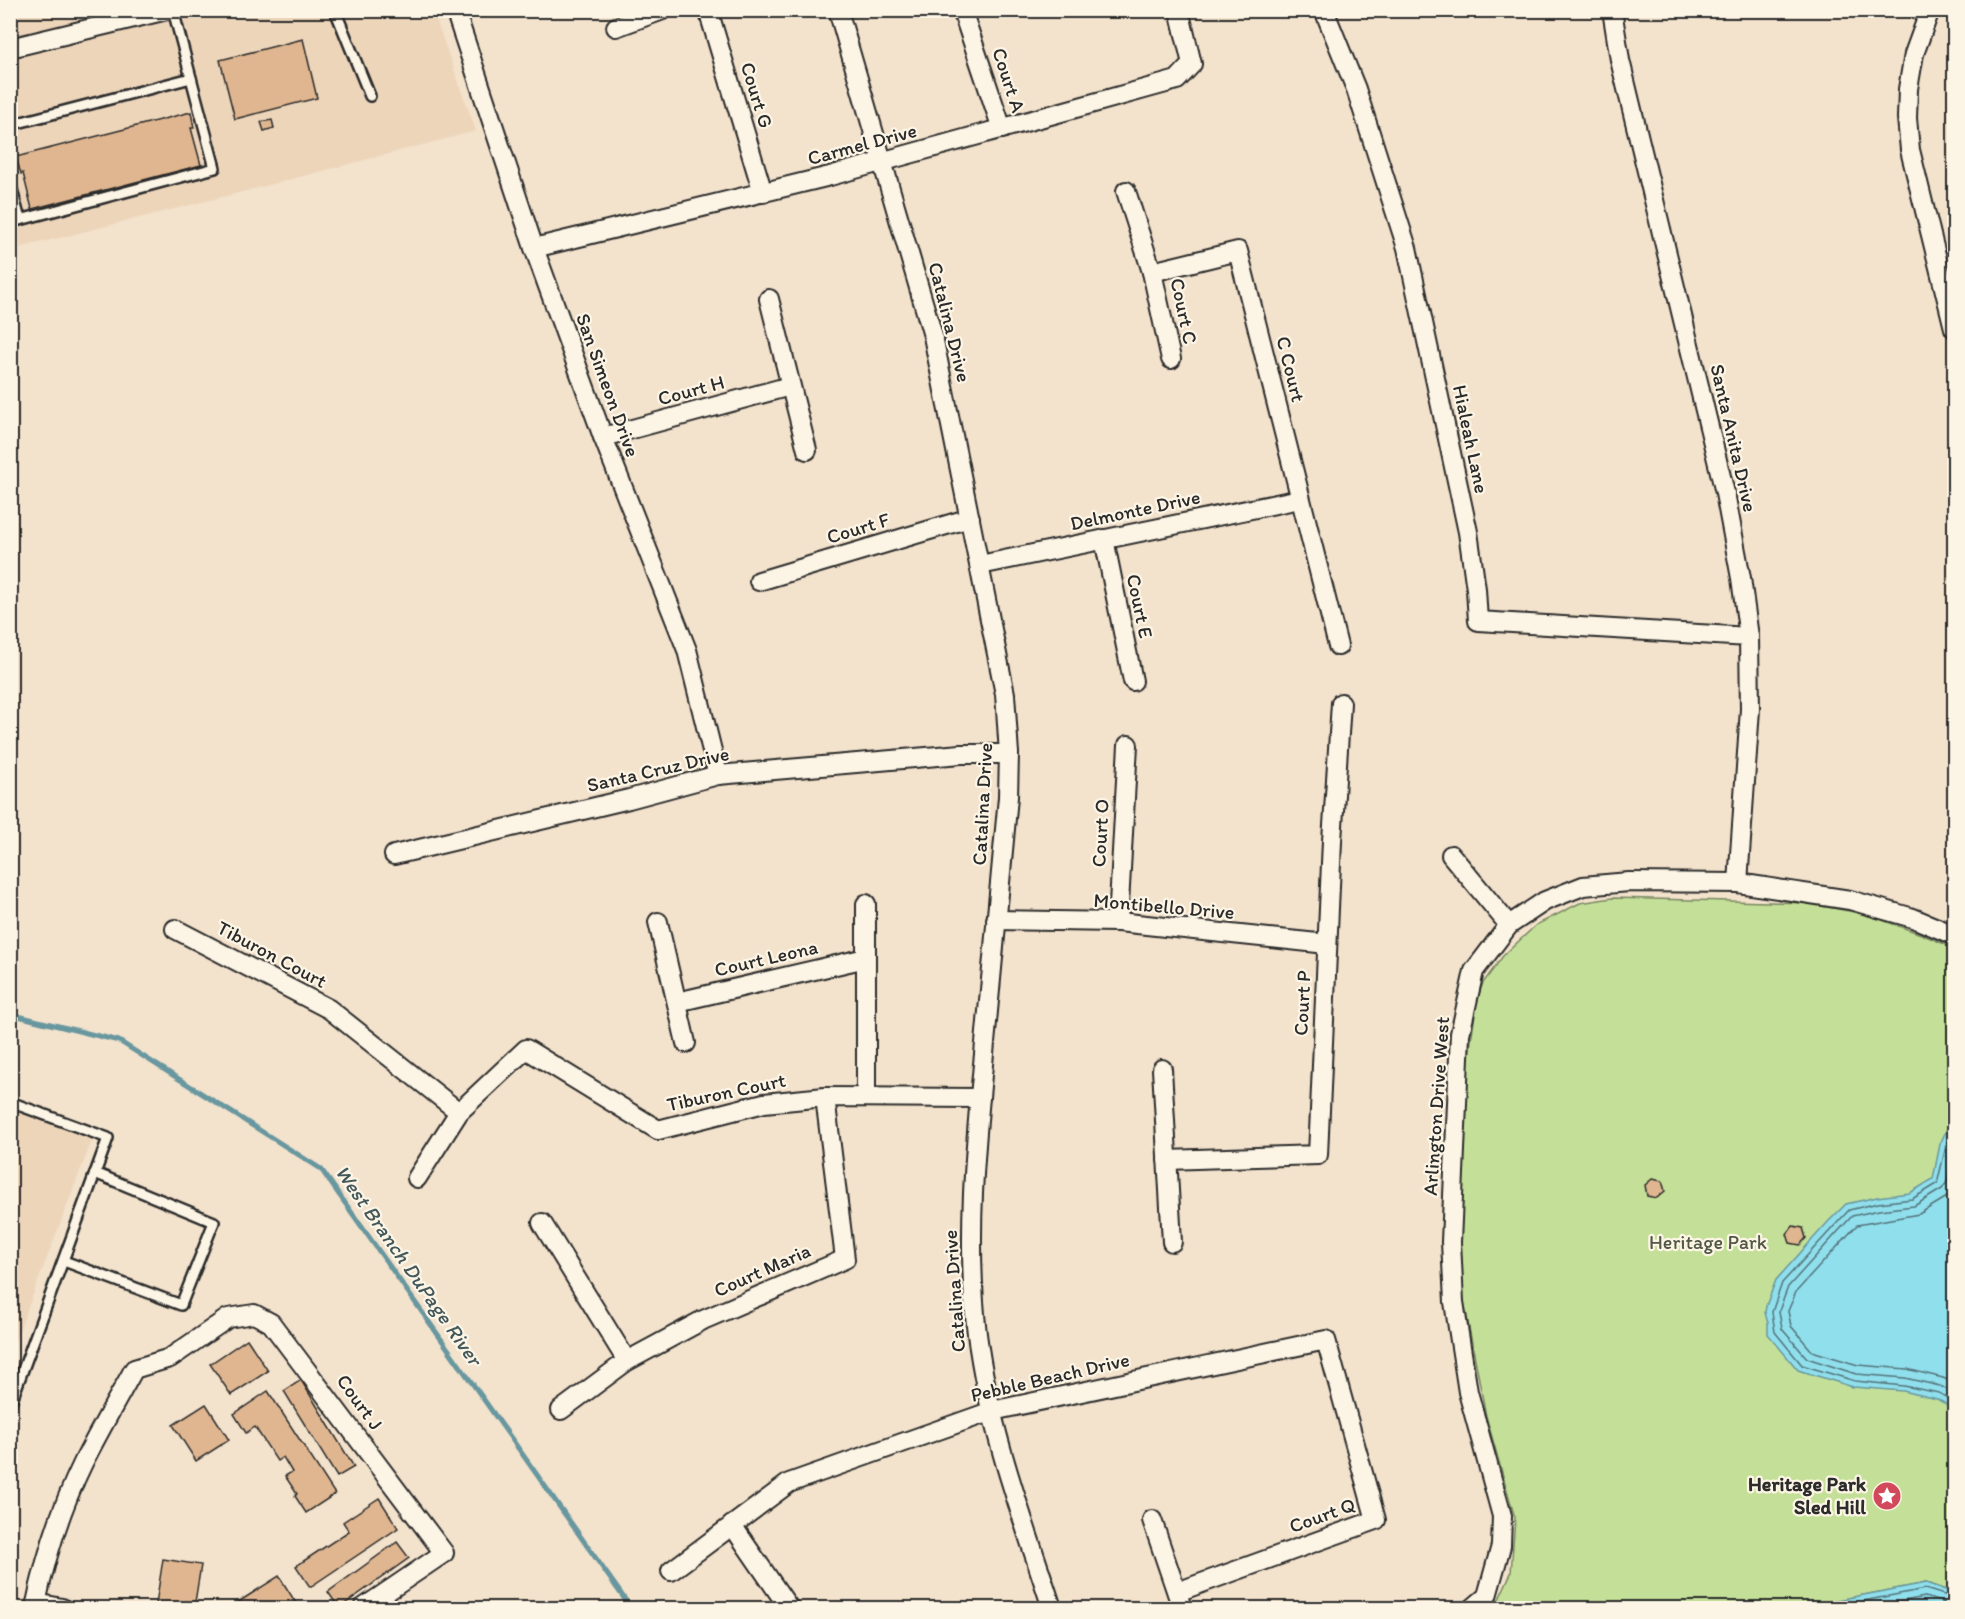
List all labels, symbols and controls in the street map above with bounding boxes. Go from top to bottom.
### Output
street label: Court A [987,45,1031,116]
street label: Court G [736,59,778,131]
street label: Carmel Drive [805,118,919,170]
street label: Catalina Drive [924,260,976,384]
street label: Court C [1165,276,1203,346]
street label: San Simeon Drive [571,310,645,460]
street label: C Court [1271,334,1311,405]
street label: Santa Anita Drive [1705,362,1763,514]
street label: Court H [655,370,727,410]
street label: Hialeah Lane [1448,383,1494,495]
street label: Delmonte Drive [1068,485,1202,535]
street label: Court F [824,507,893,549]
street label: Court E [1122,572,1158,640]
street label: Santa Cruz Drive [585,741,731,797]
street label: Catalina Drive [967,742,997,866]
street label: Court O [1086,798,1114,868]
street label: Montibello Drive [1093,888,1235,924]
street label: Tiburon Court [213,915,331,993]
street label: Court Leona [712,934,820,982]
street label: Court P [1288,970,1316,1036]
street label: Arlington Drive West [1418,1016,1454,1196]
street label: Tiburon Court [665,1068,788,1116]
water label: West Branch DuPage River [330,1160,489,1372]
street label: Catalina Drive [938,1229,970,1353]
park label: Heritage Park [1649,1230,1767,1254]
street label: Court Maria [710,1238,814,1302]
street label: Pebble Beach Drive [968,1347,1132,1407]
street label: Court J [332,1369,388,1435]
place label: Heritage Park Sled Hill [1748,1472,1867,1519]
place icon: Heritage Park Sled Hill [1871,1480,1903,1512]
street label: Court Q [1286,1492,1358,1538]

